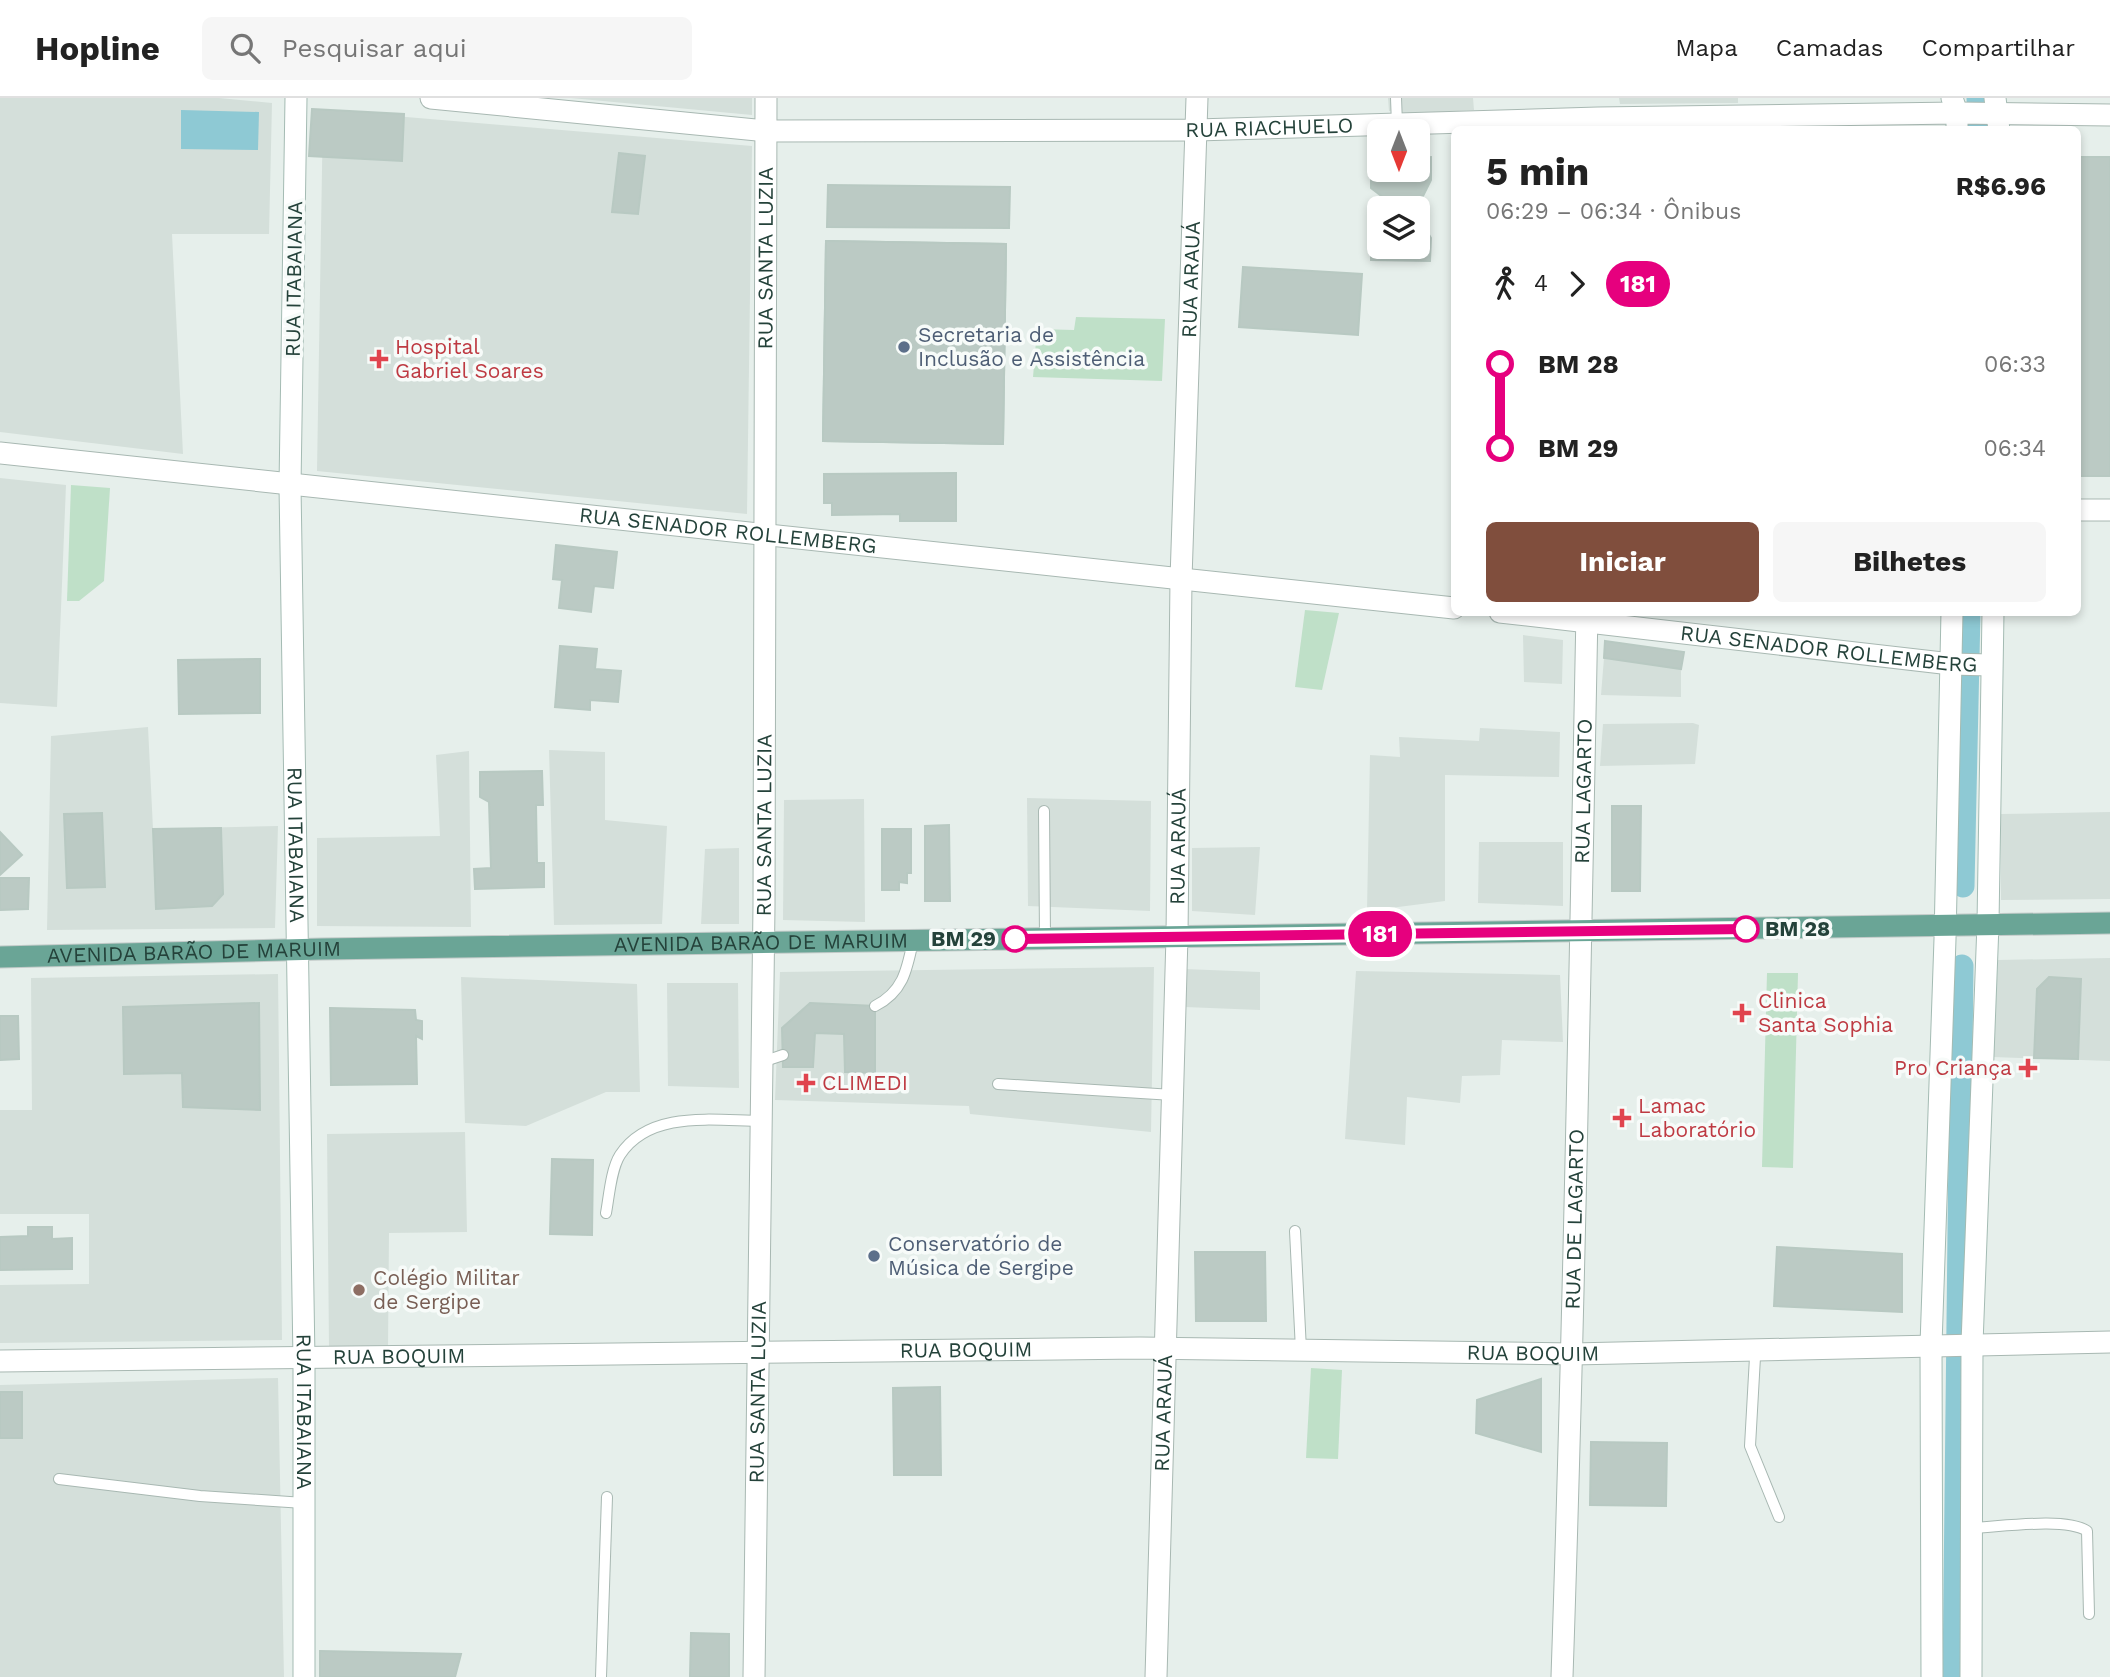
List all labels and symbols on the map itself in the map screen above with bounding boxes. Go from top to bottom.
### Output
street label: RUA RIACHUELO [1185,112,1354,142]
north arrow [1367,119,1430,182]
street label: RUA SANTA LUZIA [752,167,778,349]
street label: RUA ITABAIANA [280,201,307,357]
street label: RUA ARAUÁ [1176,220,1205,338]
place label: Secretaria de Inclusão e Assistência [918,322,1145,371]
place label: Hospital Gabriel Soares [395,334,544,383]
marker: Secretaria de Inclusão e Assistência [896,339,912,355]
marker: Hospital Gabriel Soares [369,349,389,369]
street label: RUA SENADOR ROLLEMBERG [578,502,878,558]
street label: RUA SENADOR ROLLEMBERG [1679,620,1978,677]
street label: RUA LAGARTO [1569,718,1597,864]
street label: RUA SANTA LUZIA [751,734,776,917]
street label: RUA ITABAIANA [282,767,310,923]
street label: RUA ARAUÁ [1164,787,1191,905]
line badge: 181 [1340,911,1420,957]
marker: BM 28 [1733,916,1759,942]
place label: BM 28 [1765,916,1830,941]
place label: BM 29 [931,926,996,951]
marker: BM 29 [1002,926,1028,952]
street label: AVENIDA BARÃO DE MARUIM [614,927,908,957]
street label: AVENIDA BARÃO DE MARUIM [46,936,341,968]
place label: Clinica Santa Sophia [1758,988,1893,1037]
marker: Clinica Santa Sophia [1732,1003,1752,1023]
place label: Pro Criança [1894,1055,2012,1080]
marker: Pro Criança [2018,1058,2038,1078]
place label: CLIMEDI [822,1070,908,1095]
marker: CLIMEDI [796,1073,816,1093]
place label: Lamac Laboratório [1638,1093,1756,1142]
marker: Lamac Laboratório [1612,1108,1632,1128]
street label: RUA DE LAGARTO [1560,1128,1589,1310]
place label: Conservatório de Música de Sergipe [888,1231,1074,1280]
marker: Conservatório de Música de Sergipe [866,1248,882,1264]
place label: Colégio Militar de Sergipe [373,1265,520,1314]
marker: Colégio Militar de Sergipe [351,1282,367,1298]
street label: RUA SANTA LUZIA [744,1300,771,1483]
street label: RUA ITABAIANA [292,1334,317,1490]
street label: RUA BOQUIM [899,1336,1032,1363]
street label: RUA BOQUIM [1466,1340,1600,1366]
street label: RUA BOQUIM [332,1343,465,1369]
street label: RUA ARAUÁ [1149,1354,1177,1472]

